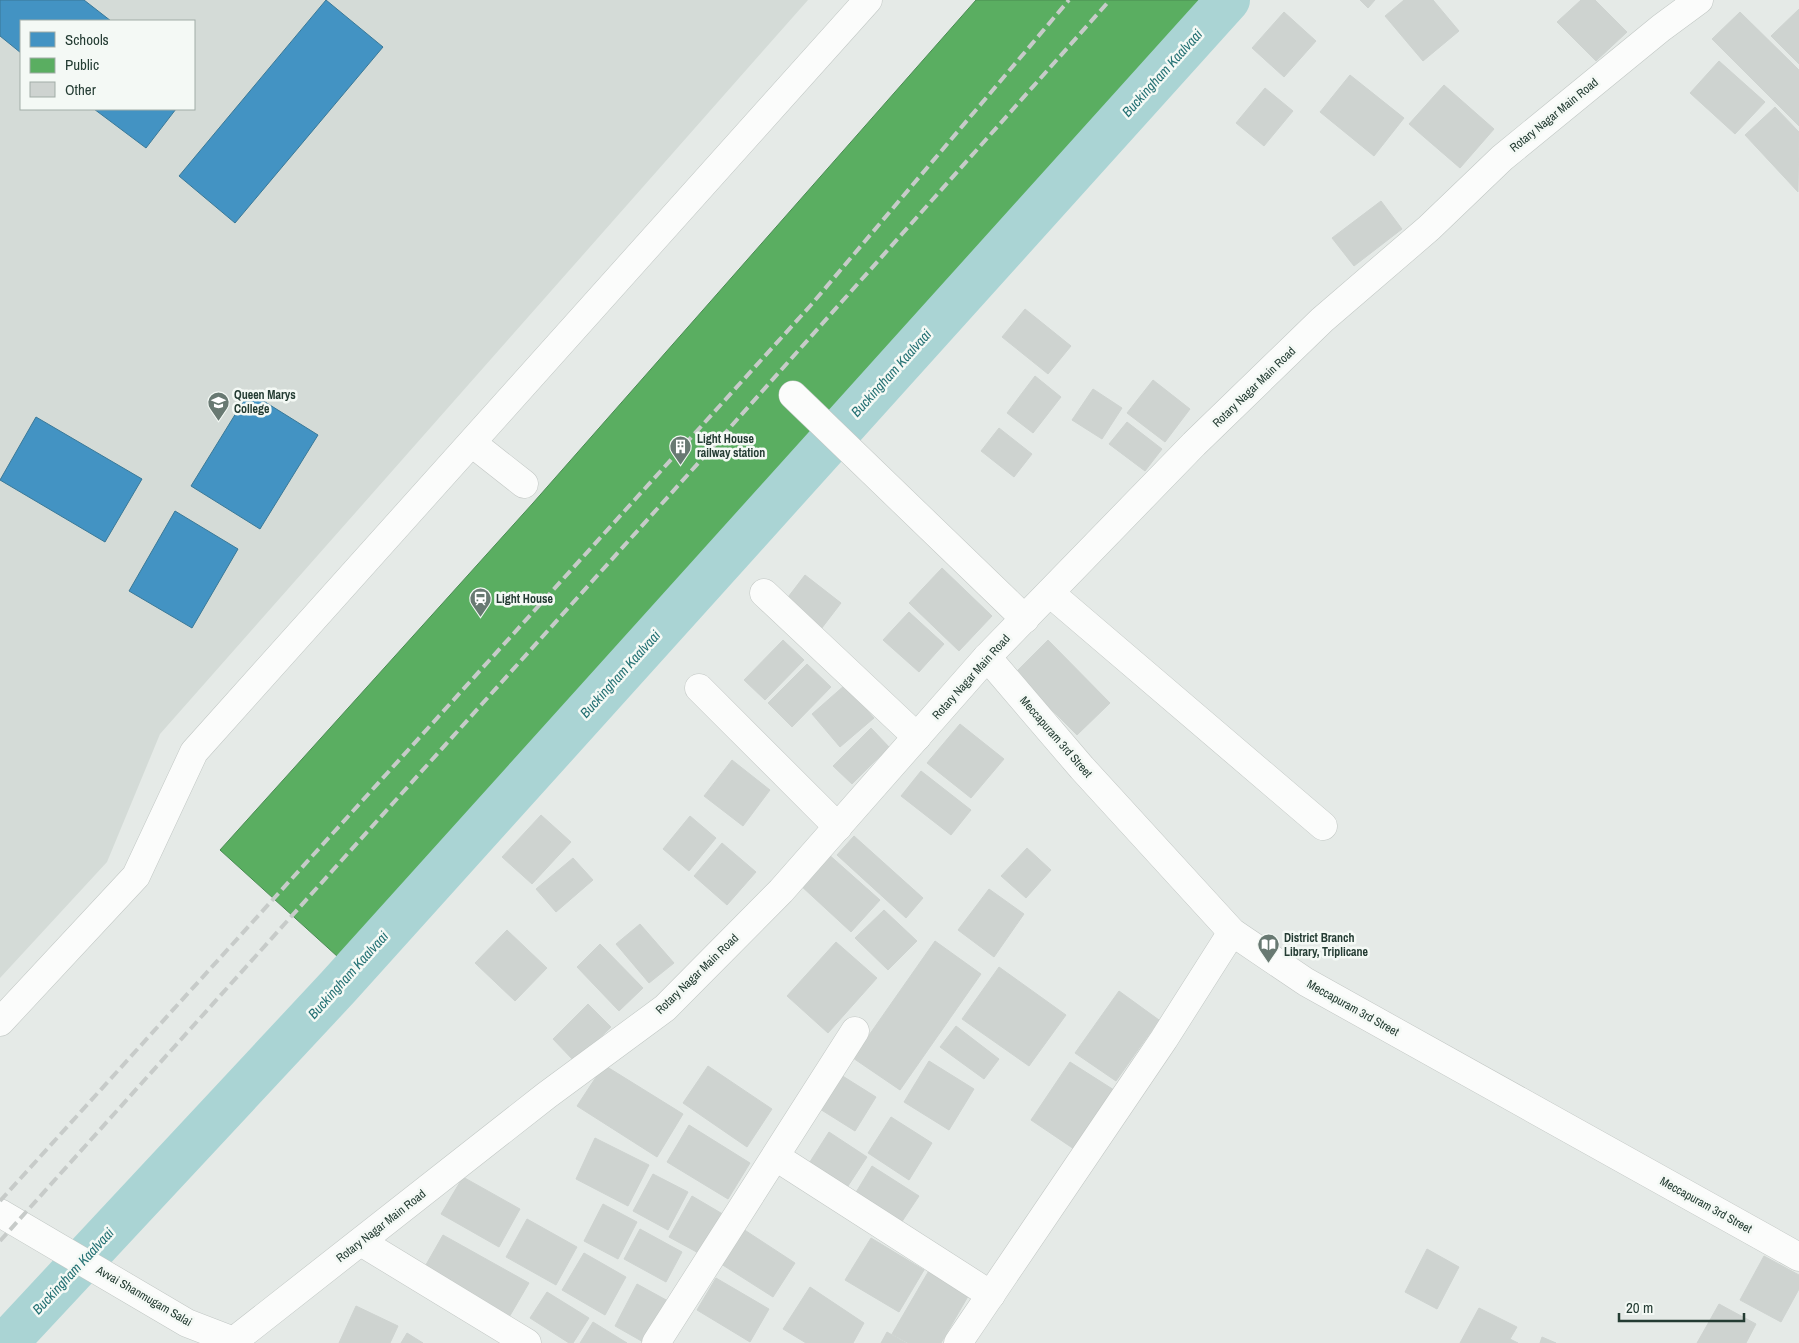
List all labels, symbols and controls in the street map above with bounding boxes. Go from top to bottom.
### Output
legend [20,20,195,110]
water label: Buckingham Kaalvaai [1118,25,1207,121]
text: Schools [65,29,109,50]
text: Public [65,54,99,75]
street label: Rotary Nagar Main Road [1506,74,1602,156]
text: Other [65,79,96,100]
water label: Buckingham Kaalvaai [847,325,936,421]
street label: Rotary Nagar Main Road [1209,343,1299,431]
place label: Queen Marys College [234,387,296,417]
school or university icon: Queen Marys College [206,390,230,421]
place label: Light House railway station [697,431,765,461]
building icon: Light House railway station [669,434,693,465]
station icon: Light House [468,587,492,618]
place label: Light House [496,591,553,607]
water label: Buckingham Kaalvaai [576,626,665,722]
street label: Rotary Nagar Main Road [928,631,1014,723]
street label: Meccapuram 3rd Street [1016,693,1096,781]
water label: Buckingham Kaalvaai [304,927,393,1023]
street label: Rotary Nagar Main Road [652,930,742,1018]
place label: District Branch Library, Triplicane [1284,930,1369,960]
library icon: District Branch Library, Triplicane [1256,933,1280,964]
street label: Meccapuram 3rd Street [1304,976,1402,1040]
street label: Meccapuram 3rd Street [1657,1173,1755,1237]
street label: Rotary Nagar Main Road [333,1186,429,1266]
water label: Buckingham Kaalvaai [28,1223,118,1318]
street label: Avvai Shanmugam Salai [92,1262,195,1330]
scale bar [1619,1290,1744,1322]
text: 20 m [1626,1297,1653,1318]

